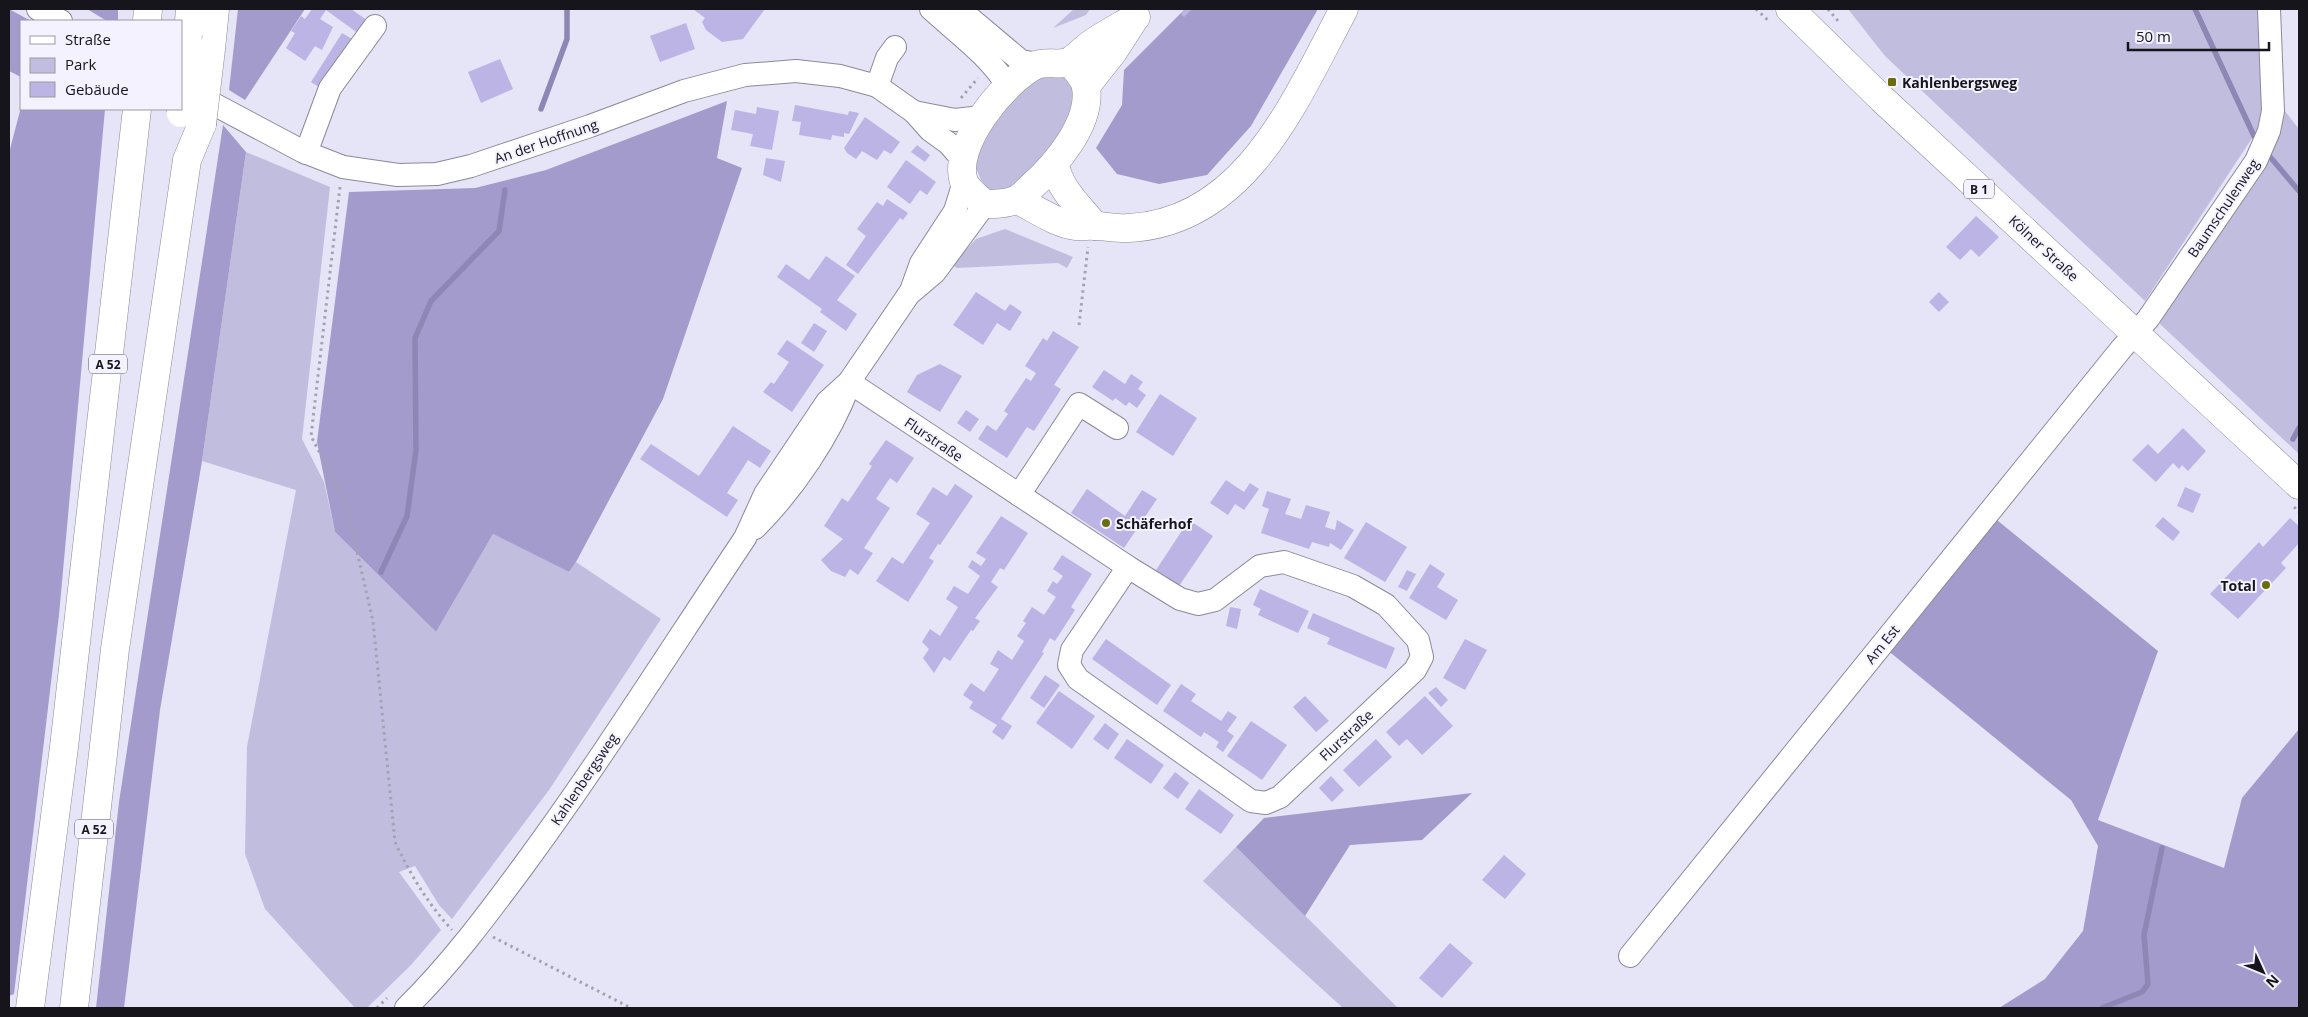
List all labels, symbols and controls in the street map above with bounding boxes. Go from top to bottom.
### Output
legend [20,20,182,110]
scale bar [2128,20,2269,52]
text: 50 m [2136,26,2171,46]
text: Straße [65,29,111,49]
text: Park [65,54,96,74]
place label: Kahlenbergsweg [1902,73,2017,92]
marker: Kahlenbergsweg [1886,76,1898,88]
text: Gebäude [65,79,129,99]
street label: An der Hoffnung [492,114,601,168]
street label: Baumschulenweg [2183,155,2263,261]
road number: B 1 [1964,180,1994,198]
street label: Kölner Straße [2005,211,2083,285]
road number: A 52 [89,354,127,374]
street label: Flurstraße [901,412,967,466]
place label: Schäferhof [1116,514,1193,533]
marker: Schäferhof [1100,517,1112,529]
place label: Total [2220,576,2256,595]
marker: Total [2260,579,2272,591]
street label: Am Est [1860,621,1904,667]
street label: Flurstraße [1315,705,1377,765]
street label: Kahlenbergsweg [546,729,622,829]
road number: A 52 [75,820,113,839]
north arrow [2238,947,2288,997]
text: N [2262,971,2284,992]

